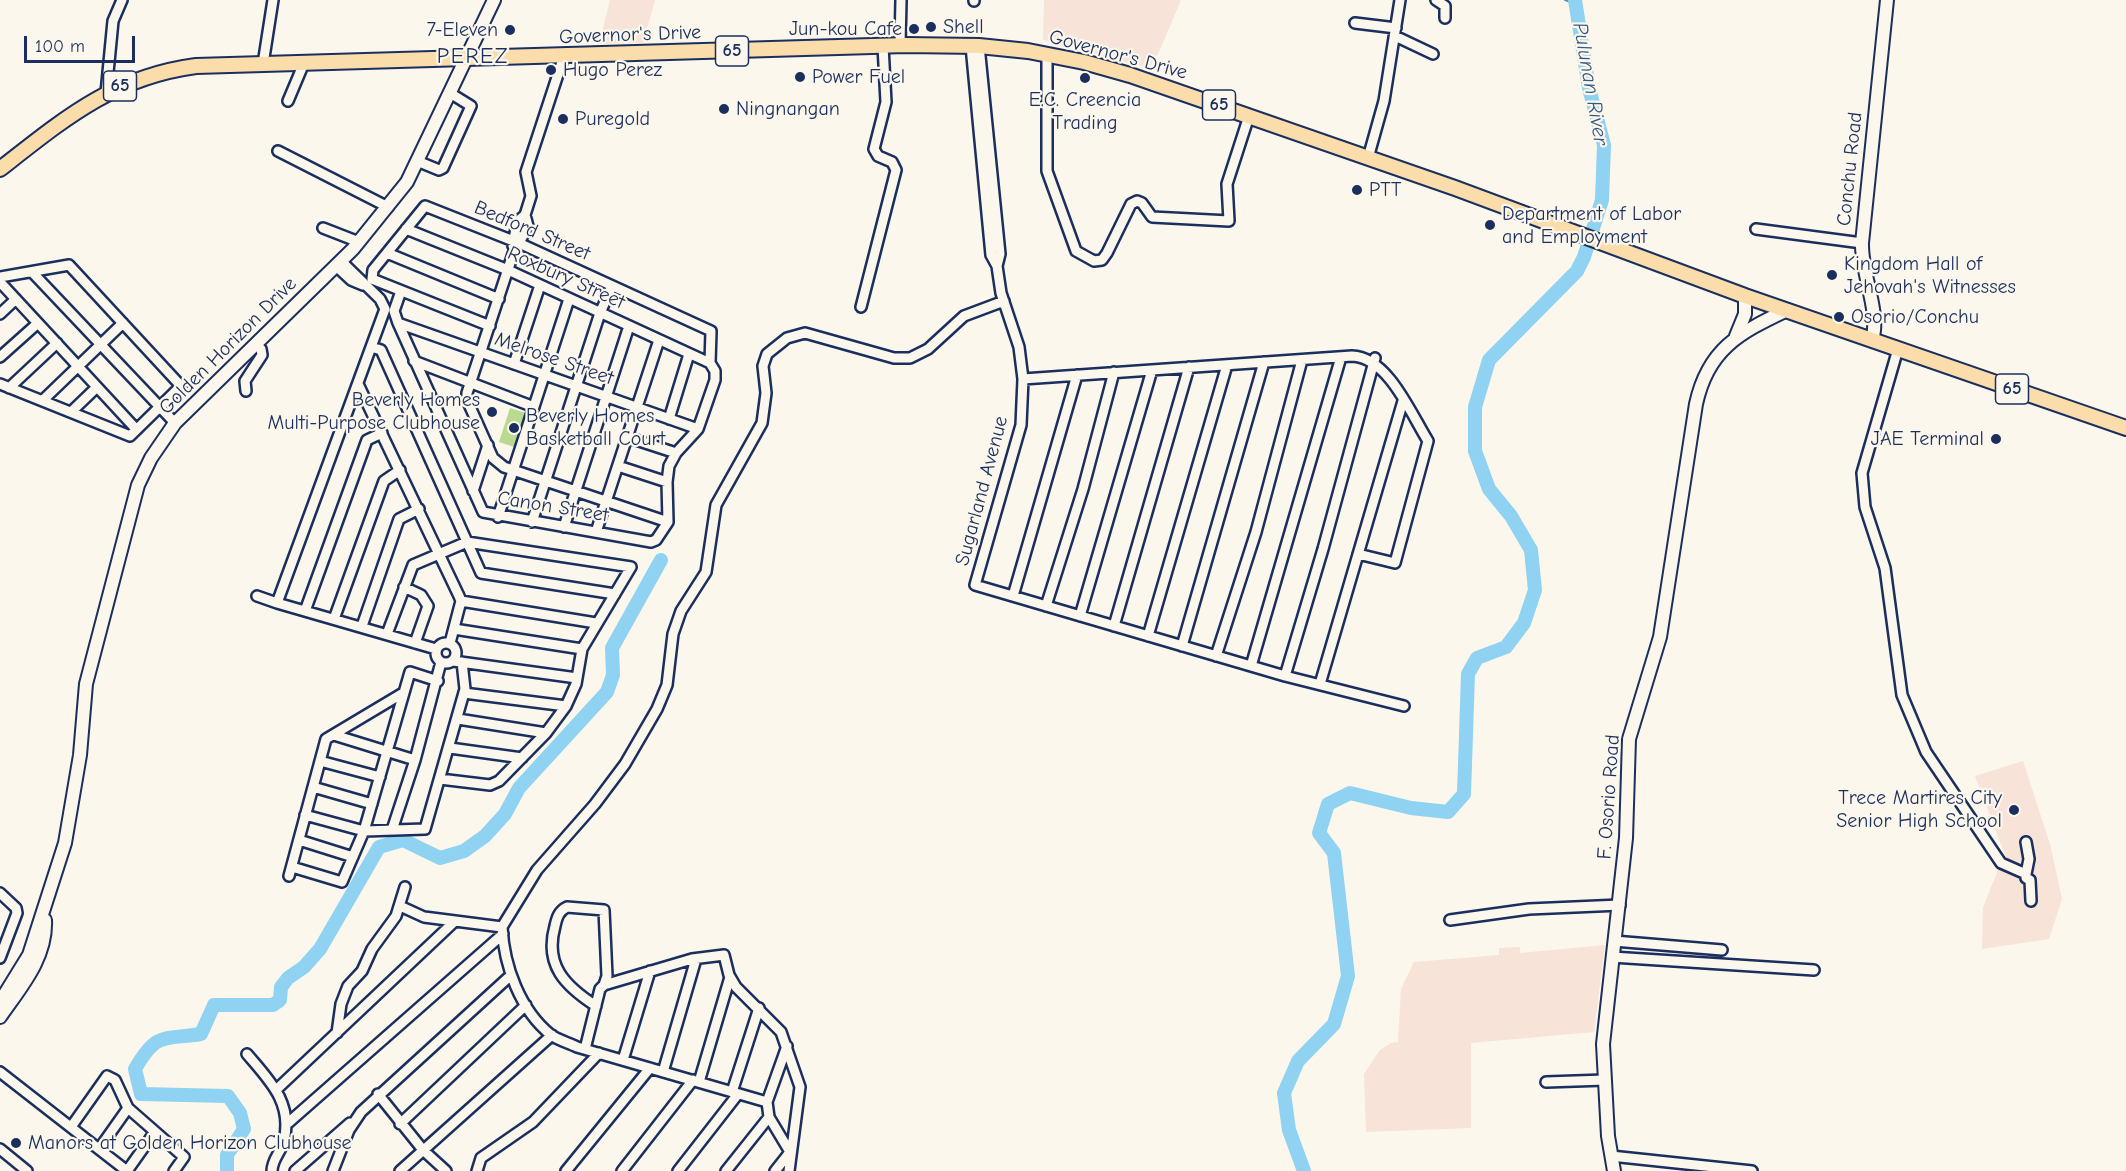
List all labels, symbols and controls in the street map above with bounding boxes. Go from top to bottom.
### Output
place label: Shell [943,15,984,39]
place label: Jun-kou Cafe [789,17,902,41]
place label: 7-Eleven [427,18,498,42]
marker: Shell [924,20,938,34]
street label: Governor's Drive [559,21,701,49]
water label: Pulunan River [1567,21,1613,147]
marker: Jun-kou Cafe [907,22,921,36]
marker: 7-Eleven [503,23,517,37]
scale bar [27,24,138,62]
street label: Governor's Drive [1046,25,1190,85]
text: 100 m [35,36,85,57]
road number: 65 [716,36,748,66]
district label: PEREZ [437,44,509,70]
place label: Hugo Perez [563,58,662,82]
marker: Hugo Perez [544,63,558,77]
place label: Power Fuel [812,65,905,89]
marker: Power Fuel [793,70,807,84]
road number: 65 [104,71,136,101]
marker: E.C. Creencia Trading [1078,71,1092,85]
place label: E.C. Creencia Trading [1029,88,1141,135]
road number: 65 [1202,90,1236,120]
place label: Ningnangan [736,97,840,121]
marker: Ningnangan [717,102,731,116]
place label: Puregold [575,107,650,131]
street label: Conchu Road [1832,111,1868,227]
marker: Puregold [556,112,570,126]
place label: PTT [1369,178,1401,202]
marker: PTT [1350,183,1364,197]
street label: Bedford Street [470,196,594,266]
place label: Department of Labor and Employment [1502,202,1681,249]
marker: Department of Labor and Employment [1483,218,1497,232]
street label: Roxbury Street [504,241,628,315]
place label: Kingdom Hall of Jehovah's Witnesses [1844,252,2016,299]
marker: Kingdom Hall of Jehovah's Witnesses [1825,268,1839,282]
street label: Golden Horizon Drive [154,272,302,420]
place label: Osorio/Conchu [1851,305,1979,329]
marker: Osorio/Conchu [1832,310,1846,324]
street label: Melrose Street [491,327,617,391]
road number: 65 [1996,374,2028,404]
place label: Beverly Homes Multi-Purpose Clubhouse [268,388,480,435]
place label: Beverly Homes Basketball Court [526,404,665,451]
marker: Beverly Homes Multi-Purpose Clubhouse [485,405,499,419]
street label: Sugarland Avenue [950,413,1014,569]
marker: Beverly Homes Basketball Court [507,421,521,435]
place label: JAE Terminal [1871,427,1984,451]
marker: JAE Terminal [1989,432,2003,446]
street label: Canon Street [496,486,610,528]
street label: F. Osorio Road [1593,734,1625,860]
place label: Trece Martires City Senior High School [1836,786,2002,833]
marker: Trece Martires City Senior High School [2007,803,2021,817]
place label: Manors at Golden Horizon Clubhouse [28,1131,351,1155]
marker: Manors at Golden Horizon Clubhouse [9,1136,23,1150]

